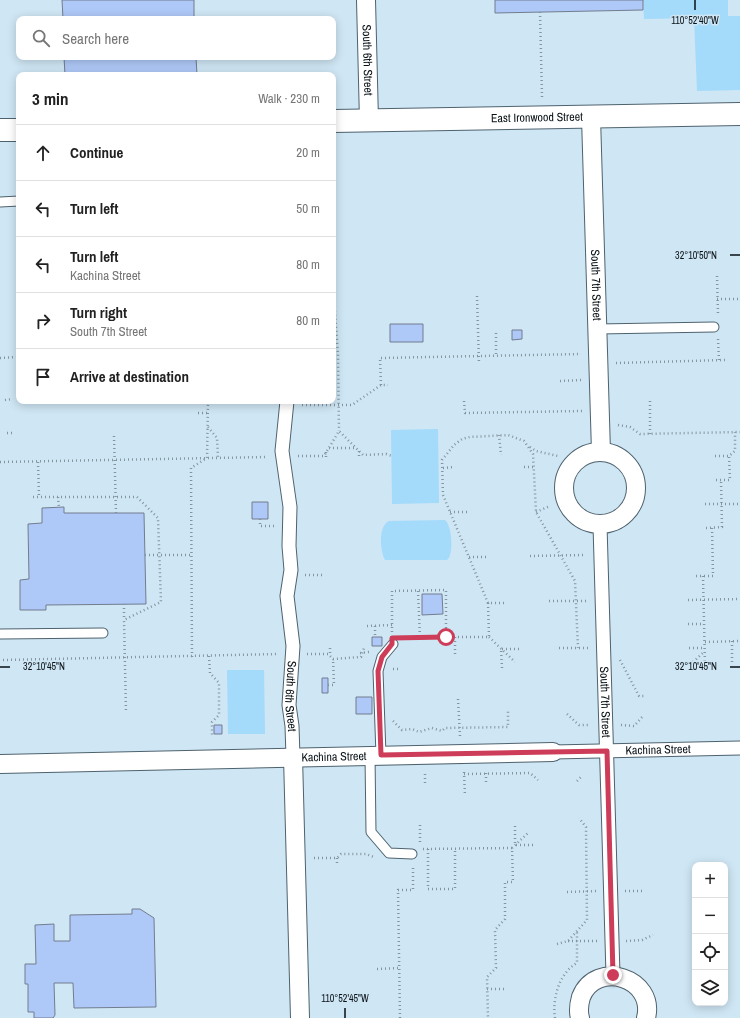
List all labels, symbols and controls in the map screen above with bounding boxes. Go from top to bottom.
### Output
text: 110°52'40"W [671,14,719,27]
search box [16,16,336,60]
street label: South 6th Street [359,24,376,96]
icon: search [30,27,52,49]
text: Search here [62,28,129,49]
text: 3 min [32,87,68,110]
text: Walk · 230 m [258,90,320,107]
street label: East Ironwood Street [491,109,583,126]
icon: ahead [32,142,54,164]
text: Continue [70,142,123,163]
text: 20 m [296,144,320,161]
icon: left [32,198,54,220]
text: Turn left [70,198,118,219]
text: 50 m [296,200,320,217]
text: Turn left [70,246,118,267]
street label: South 7th Street [587,249,605,321]
text: 32°10'50"N [675,249,717,262]
icon: left [32,254,54,276]
text: 80 m [296,256,320,273]
text: Kachina Street [70,267,141,284]
text: Turn right [70,302,127,323]
icon: right [32,310,54,332]
text: 80 m [296,312,320,329]
text: South 7th Street [70,323,147,340]
icon: arrive [32,366,54,388]
text: Arrive at destination [70,366,189,387]
route start [437,628,455,646]
text: 32°10'45"N [23,660,65,673]
street label: South 6th Street [281,660,300,732]
text: 32°10'45"N [675,660,717,673]
street label: South 7th Street [596,666,614,738]
street label: Kachina Street [625,741,691,758]
street label: Kachina Street [301,748,367,765]
map controls [692,862,728,1006]
button: + [692,862,728,898]
button: − [692,898,728,934]
button: locate [692,934,728,970]
route end [604,966,622,984]
button: layers [692,970,728,1006]
text: 110°52'45"W [321,992,369,1005]

